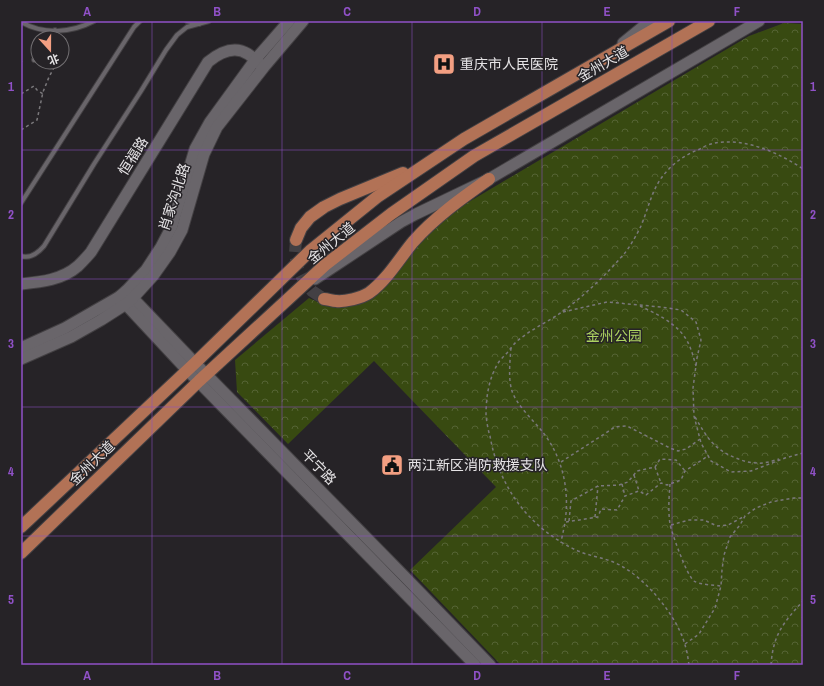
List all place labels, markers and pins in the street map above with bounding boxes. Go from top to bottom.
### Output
hospital icon: 重庆市人民医院 [431,51,457,77]
place label: 重庆市人民医院 [460,55,558,73]
public building icon: 两江新区消防救援支队 [379,452,405,478]
place label: 两江新区消防救援支队 [408,456,548,474]

